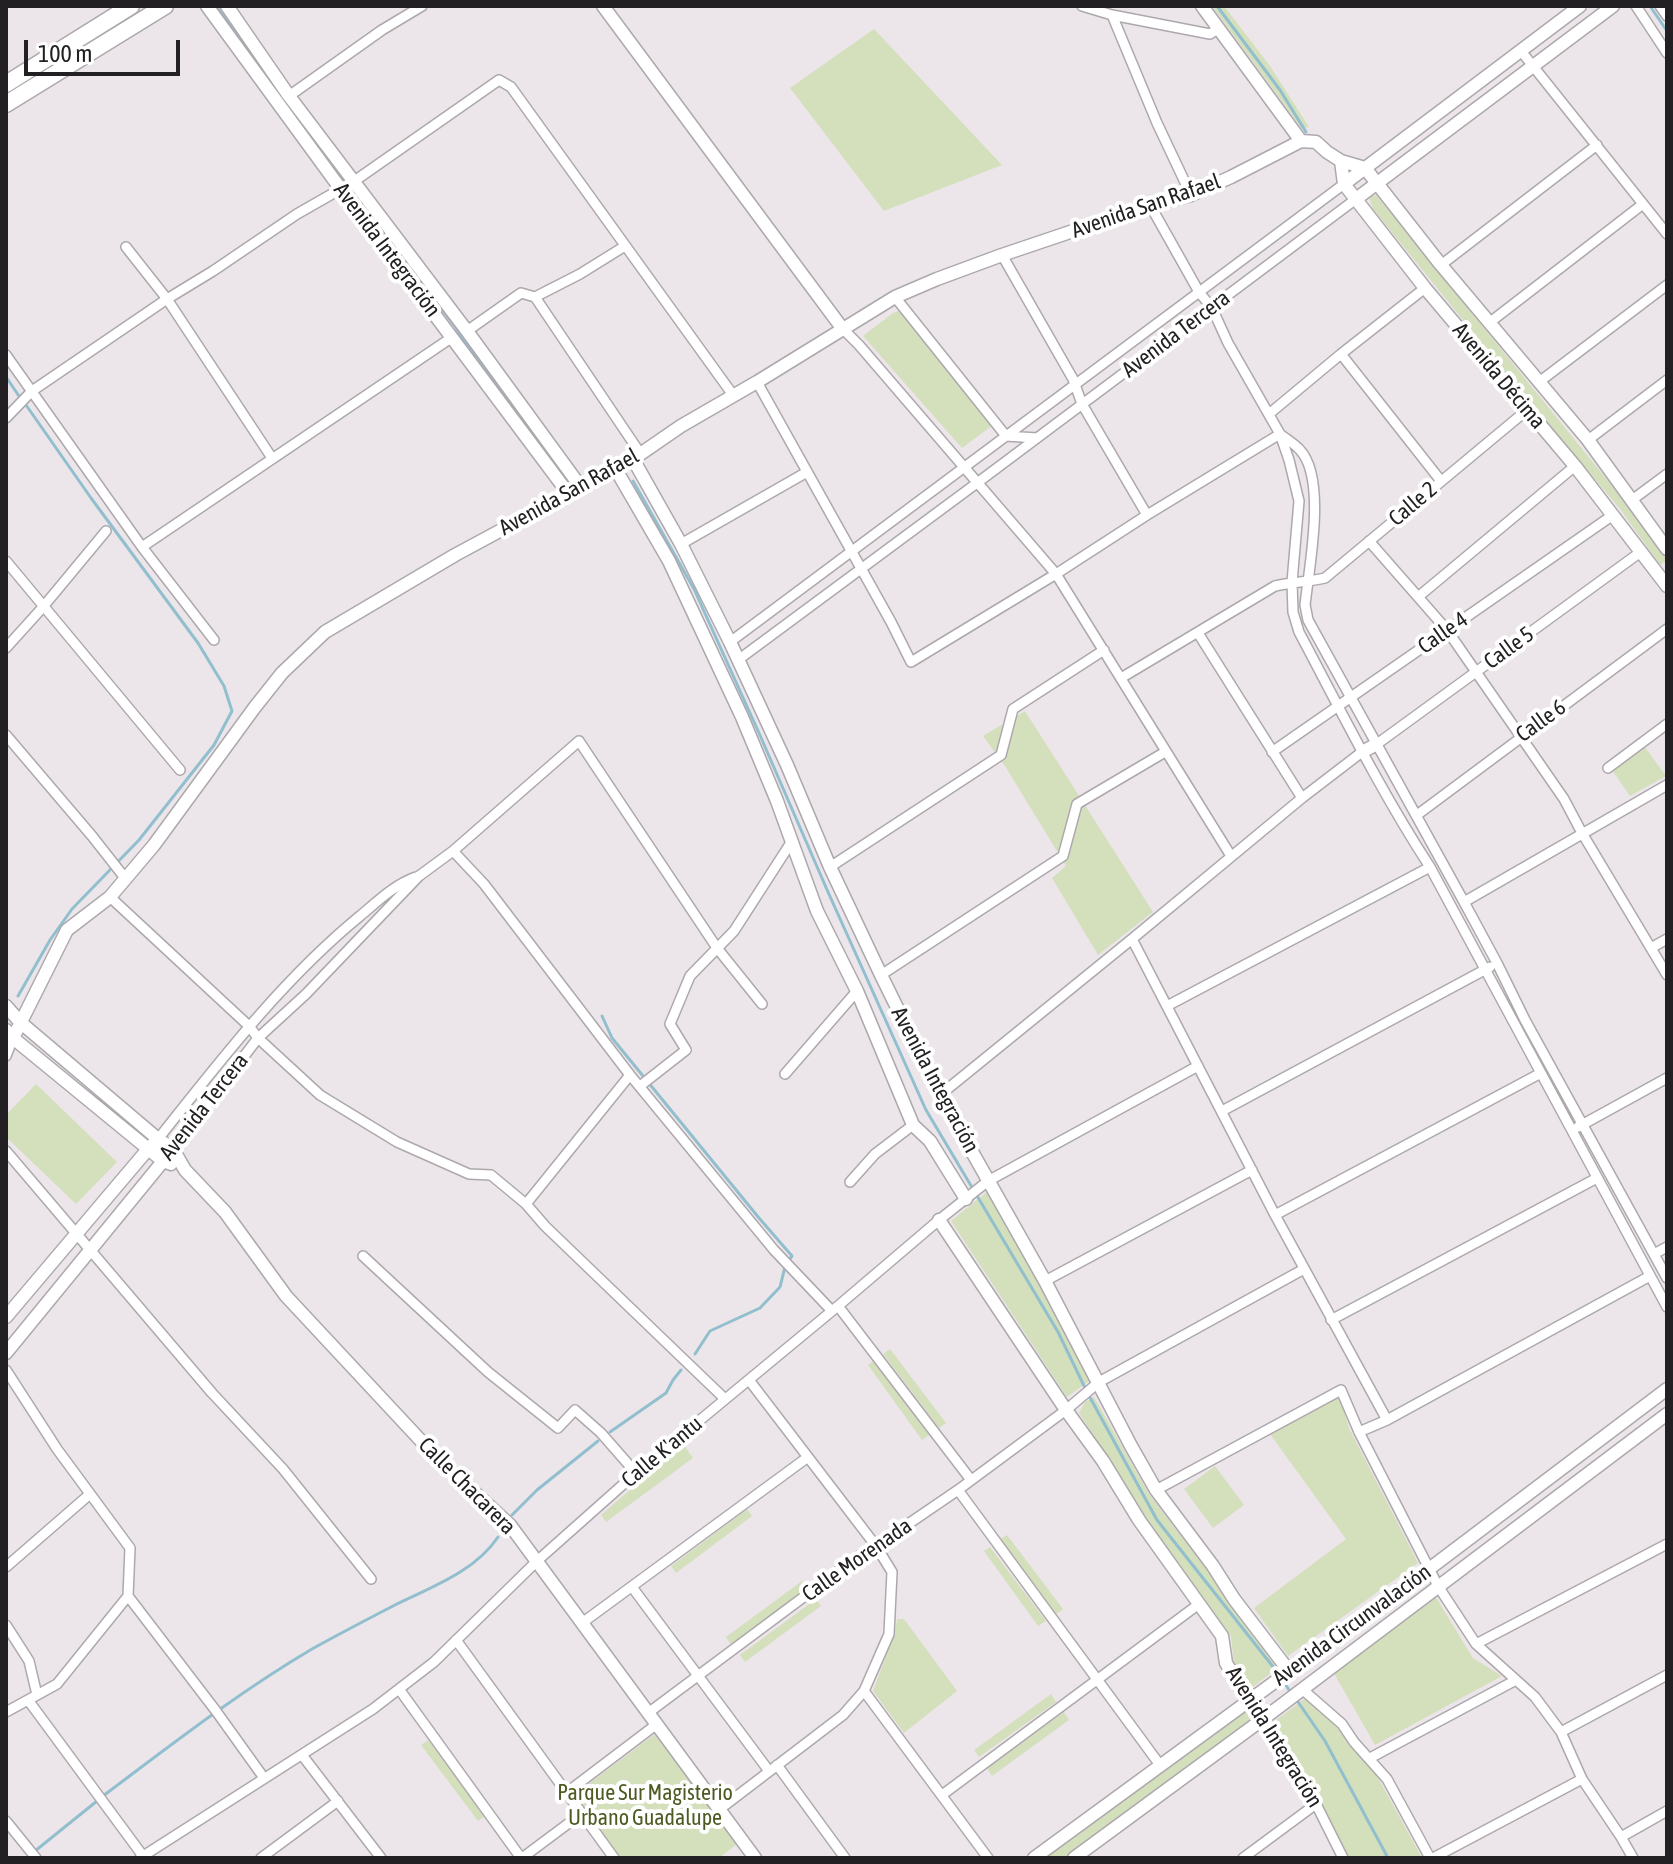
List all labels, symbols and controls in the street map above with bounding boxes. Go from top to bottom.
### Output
scale bar [28,24,184,74]
text: 100 m [38,40,92,67]
street label: Avenida San Rafael [1068,168,1224,244]
street label: Avenida Integración [328,178,446,322]
street label: Avenida Tercera [1117,285,1235,383]
street label: Avenida Décima [1447,318,1551,434]
street label: Avenida San Rafael [495,443,643,541]
street label: Calle 2 [1383,476,1443,532]
street label: Calle 4 [1413,606,1473,660]
street label: Calle 5 [1479,621,1539,675]
street label: Calle 6 [1511,694,1571,748]
street label: Avenida Integración [885,1003,985,1157]
street label: Avenida Tercera [154,1048,254,1166]
street label: Calle K'antu [616,1411,708,1493]
street label: Calle Chacarera [413,1432,521,1540]
street label: Calle Morenada [797,1513,917,1607]
street label: Avenida Circunvalación [1268,1559,1436,1691]
street label: Avenida Integración [1220,1662,1328,1812]
park label: Parque Sur Magisterio Urbano Guadalupe [557,1780,733,1832]

